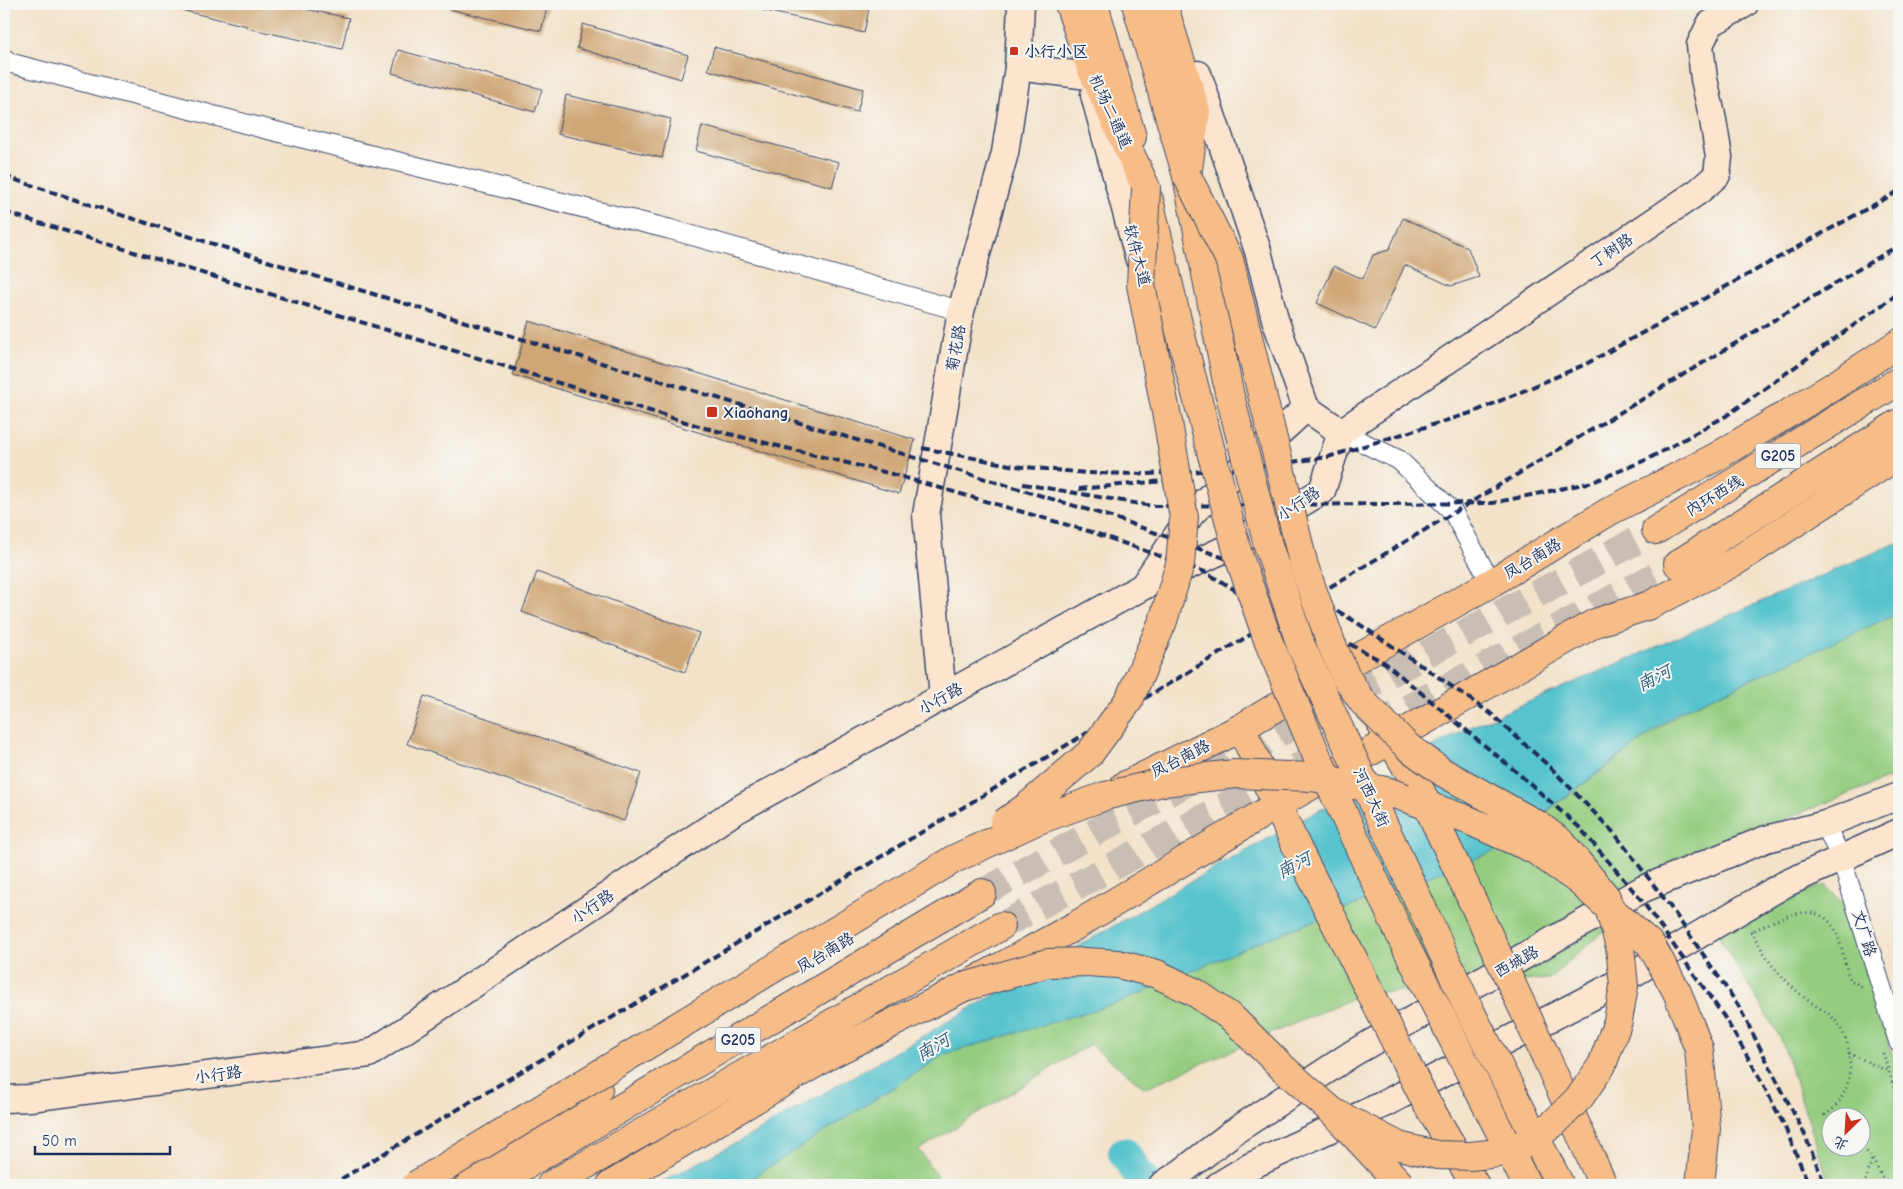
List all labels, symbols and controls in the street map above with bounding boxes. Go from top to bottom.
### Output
place label: 小行小区 [1024,43,1088,61]
marker: 小行小区 [1008,45,1020,57]
street label: 机场二通道 [1085,71,1135,151]
street label: 软件大道 [1120,222,1154,289]
street label: 丁树路 [1587,230,1636,272]
street label: 菊花路 [943,323,969,373]
place label: Xiaohang [723,404,789,422]
marker: Xiaohang [705,405,719,419]
road number: G205 [1756,444,1800,468]
street label: 内环西线 [1682,472,1747,520]
street label: 小行路 [1274,483,1323,525]
street label: 凤台南路 [1500,535,1565,583]
water label: 南河 [1633,660,1678,696]
street label: 小行路 [915,679,966,718]
street label: 凤台南路 [1148,736,1213,781]
street label: 河西大街 [1349,765,1393,830]
water label: 南河 [1273,847,1318,883]
street label: 小行路 [568,886,617,928]
street label: 文广路 [1848,908,1880,959]
street label: 凤台南路 [793,929,858,977]
street label: 西城路 [1491,942,1542,981]
road number: G205 [716,1028,760,1052]
water label: 南河 [912,1028,957,1066]
street label: 小行路 [193,1063,243,1087]
north arrow [1820,1106,1870,1156]
scale bar [35,1124,170,1156]
text: 50 m [42,1132,77,1150]
text: 北 [1831,1133,1851,1154]

